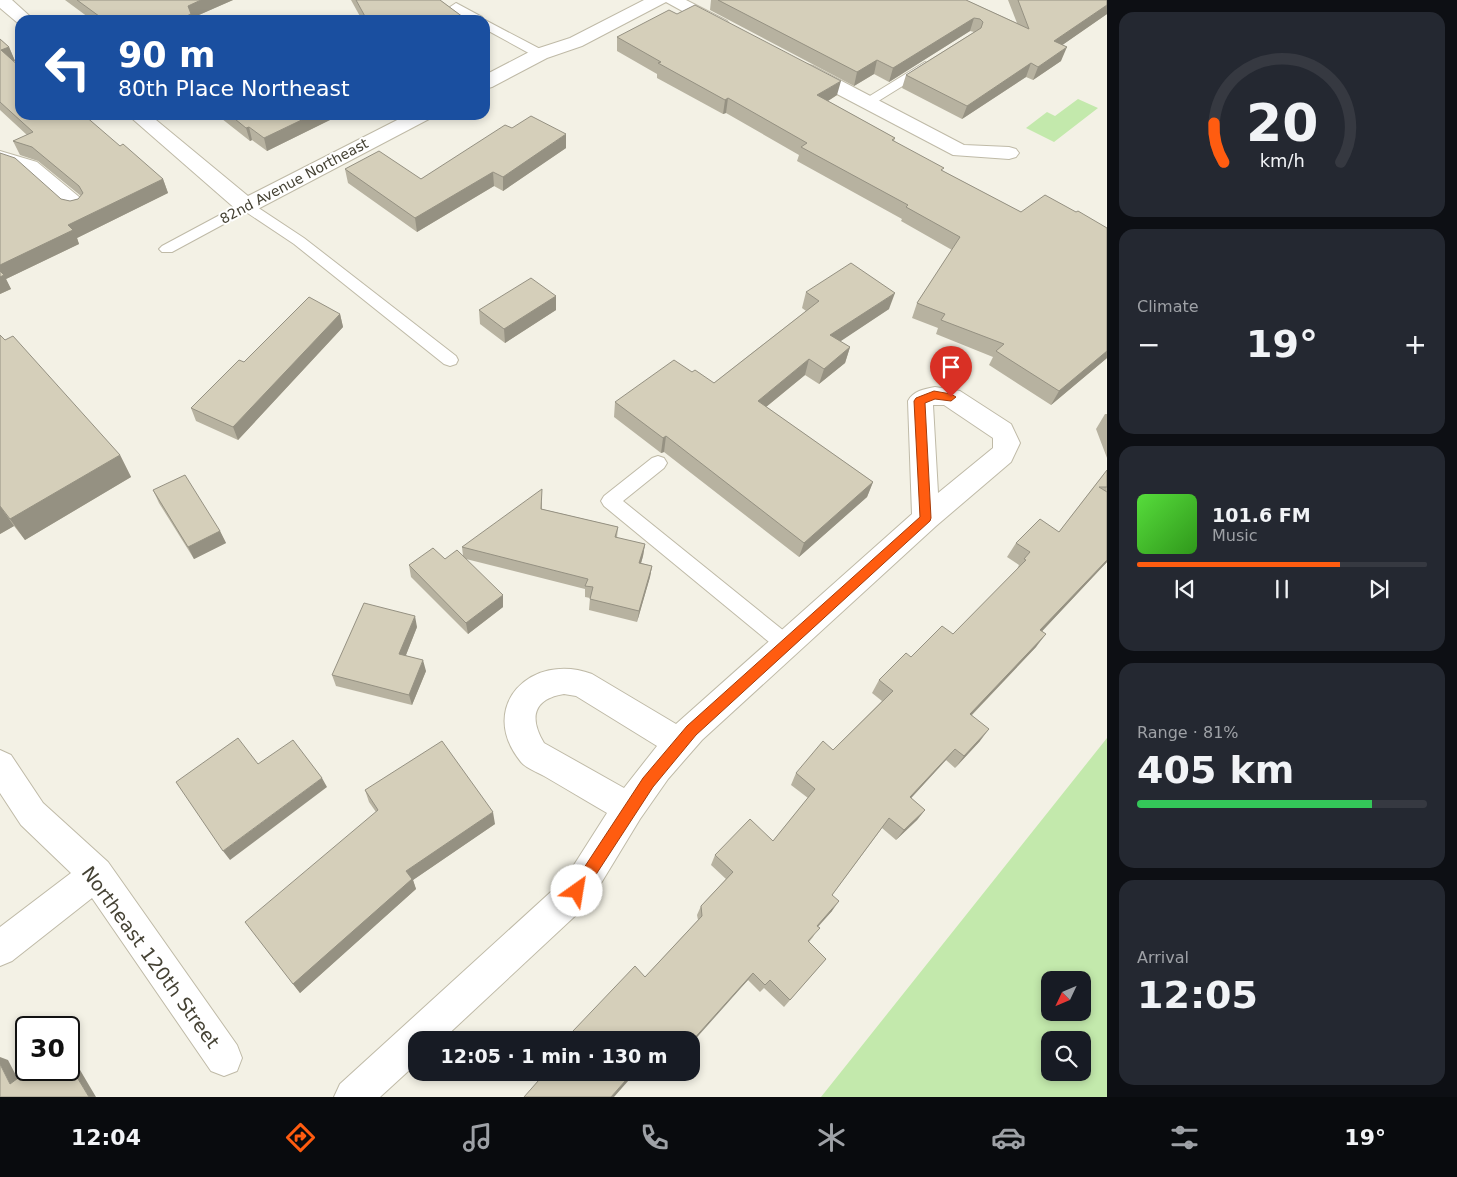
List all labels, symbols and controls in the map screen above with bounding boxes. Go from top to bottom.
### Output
icon: left [35,35,100,100]
text: 90 m [118,35,215,75]
text: 80th Place Northeast [118,76,350,101]
text: 20 [1246,93,1318,153]
street label: 82nd Avenue Northeast [217,135,371,227]
text: km/h [1259,150,1305,171]
text: Climate [1137,297,1199,316]
text: 19° [1246,322,1318,366]
text: − [1137,328,1160,361]
text: + [1404,328,1427,361]
pin [930,346,972,397]
icon: arrive [937,353,965,381]
text: 101.6 FM [1212,504,1311,526]
text: Music [1212,526,1258,545]
icon: previous [1171,575,1199,603]
icon: pause [1268,575,1296,603]
icon: next [1365,575,1393,603]
text: Range · 81% [1137,723,1239,742]
text: 405 km [1137,748,1294,792]
street label: Northeast 120th Street [78,862,224,1052]
position arrow [550,864,602,916]
text: Arrival [1137,948,1189,967]
north arrow [1041,971,1091,1021]
map controls [1041,971,1091,1081]
text: 12:05 [1137,973,1258,1017]
speed limit sign: 30 [15,1016,80,1081]
button: search [1041,1031,1091,1081]
text: 12:05 · 1 min · 130 m [440,1045,668,1067]
icon: directions [283,1120,318,1155]
icon: music [460,1120,495,1155]
icon: phone [637,1120,672,1155]
icon: climate [814,1120,849,1155]
icon: car [991,1120,1026,1155]
icon: filters [1167,1120,1202,1155]
text: 12:04 [71,1125,141,1150]
text: 19° [1344,1125,1386,1150]

